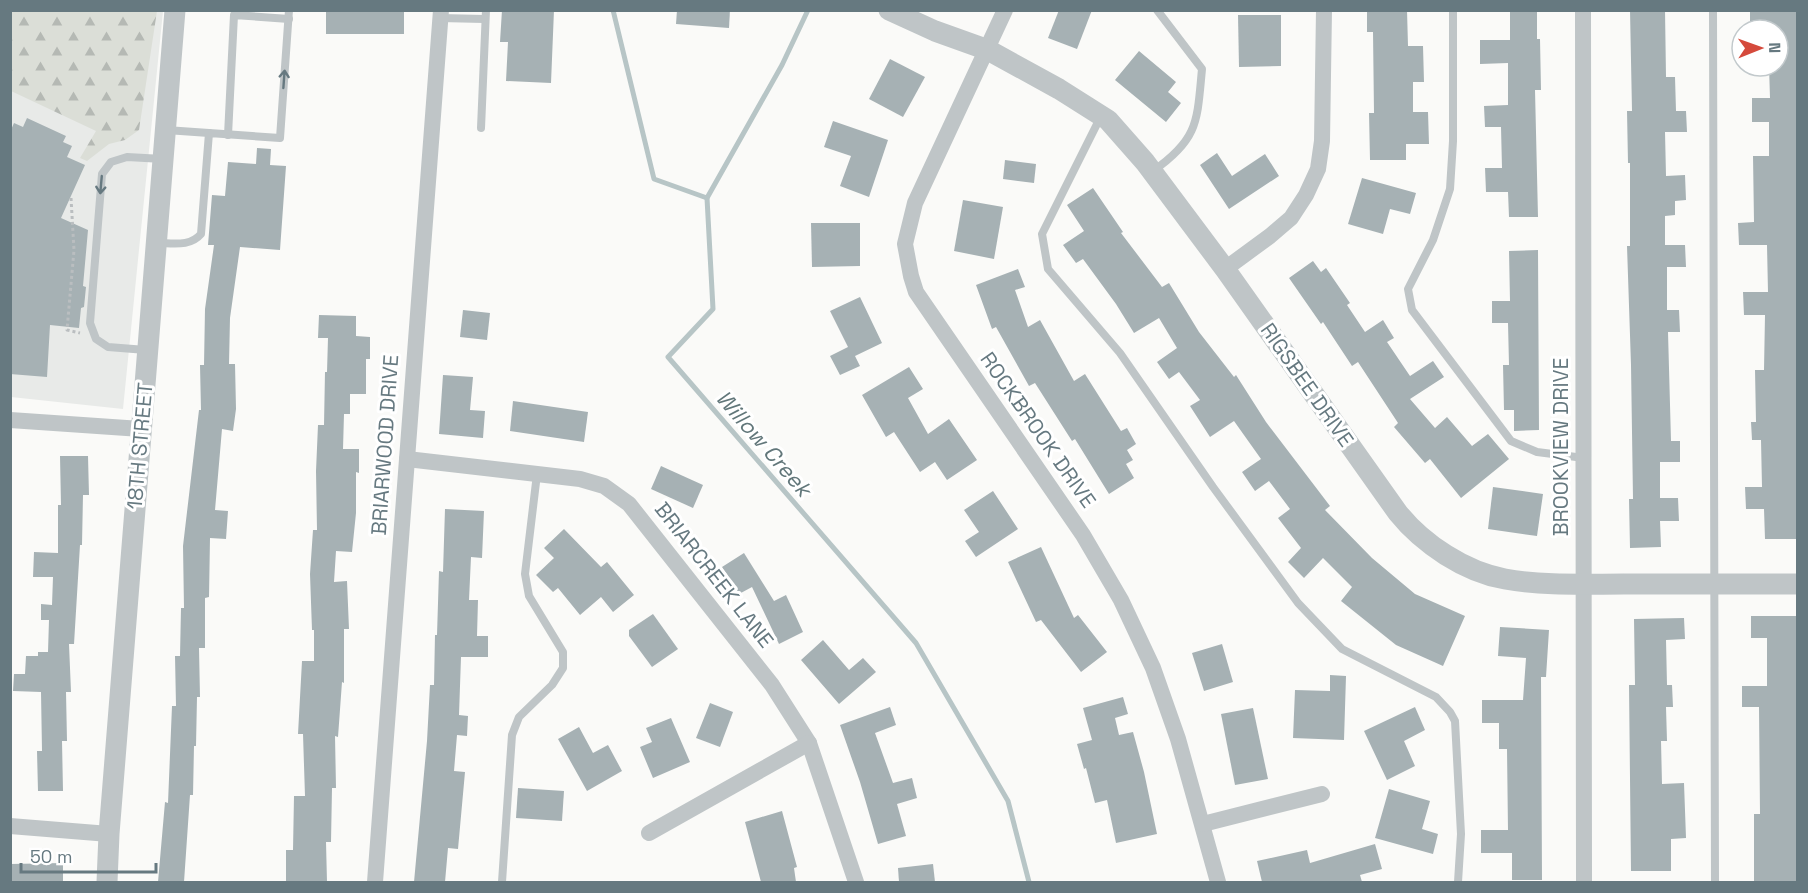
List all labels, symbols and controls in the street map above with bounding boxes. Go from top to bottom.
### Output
north arrow [1730,18,1790,78]
text: N [1764,42,1785,53]
one-way arrow [279,70,290,90]
one-way arrow [95,175,106,195]
street label: RIGSBEE DRIVE [1255,318,1360,452]
street label: ROCKBROOK DRIVE [975,347,1102,513]
street label: BRIARWOOD DRIVE [365,354,404,536]
street label: BROOKVIEW DRIVE [1547,358,1574,536]
street label: 18TH STREET [121,381,158,511]
water label: Willow Creek [710,384,819,504]
street label: BRIARCREEK LANE [649,496,780,653]
scale bar [21,836,156,874]
text: 50 m [30,845,72,868]

